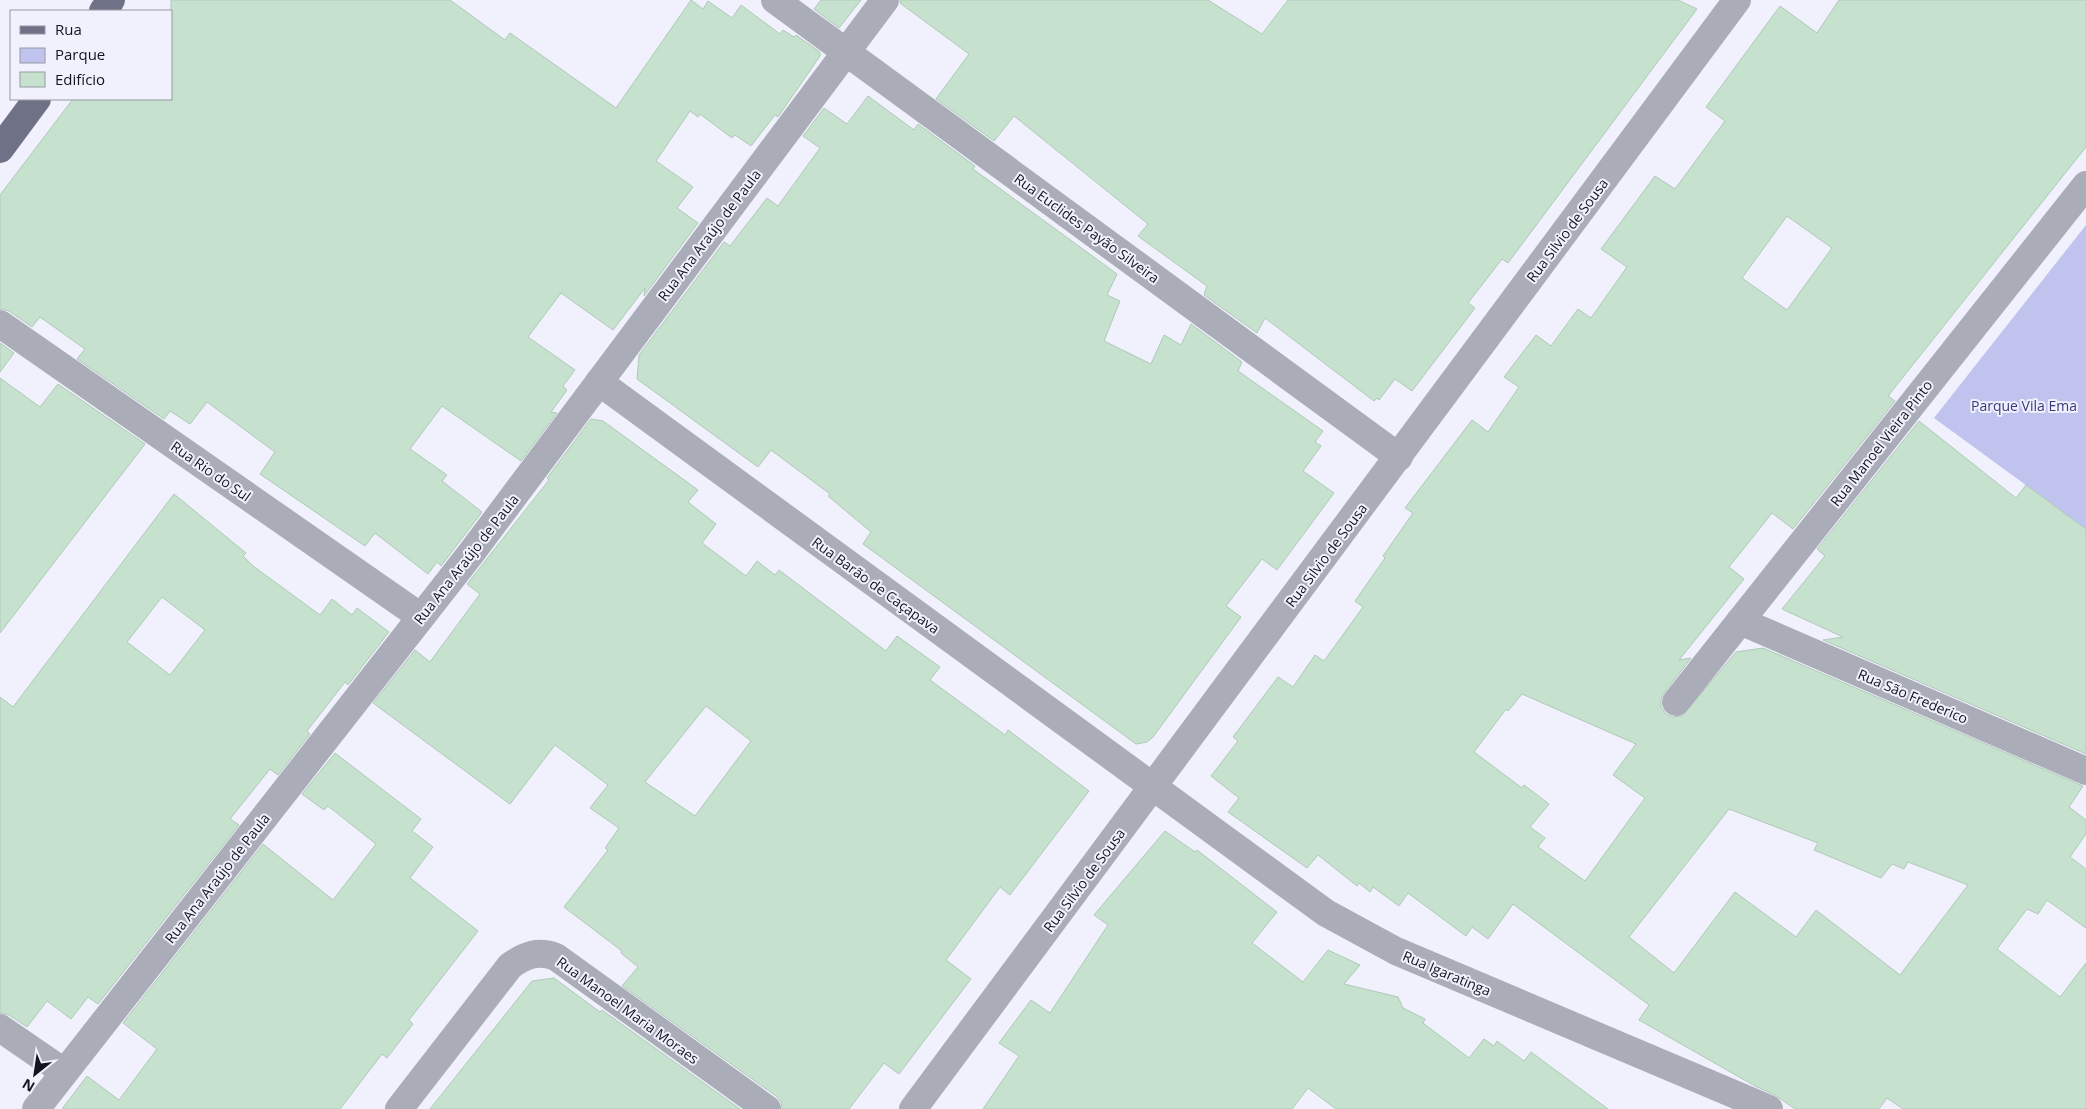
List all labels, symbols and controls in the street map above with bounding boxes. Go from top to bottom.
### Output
legend [10,10,172,100]
text: Rua [55,19,82,39]
text: Parque [55,44,105,64]
text: Edifício [55,69,105,89]
street label: Rua Ana Araújo de Paula [653,165,765,305]
street label: Rua Euclides Payão Silveira [1011,169,1163,287]
street label: Rua Silvio de Sousa [1522,174,1612,286]
street label: Rua Manoel Vieira Pinto [1826,376,1936,510]
park label: Parque Vila Ema [1971,396,2077,415]
street label: Rua Rio do Sul [167,436,255,506]
street label: Rua Ana Araújo de Paula [409,490,523,628]
street label: Rua Silvio de Sousa [1281,499,1371,611]
street label: Rua Barão de Caçapava [808,532,944,638]
street label: Rua São Frederico [1855,664,1971,728]
street label: Rua Ana Araújo de Paula [160,809,274,947]
street label: Rua Silvio de Sousa [1039,824,1129,936]
street label: Rua Igaratinga [1400,946,1494,1000]
street label: Rua Manoel Maria Moraes [553,952,703,1068]
north arrow [10,1049,60,1099]
text: N [19,1075,38,1097]

